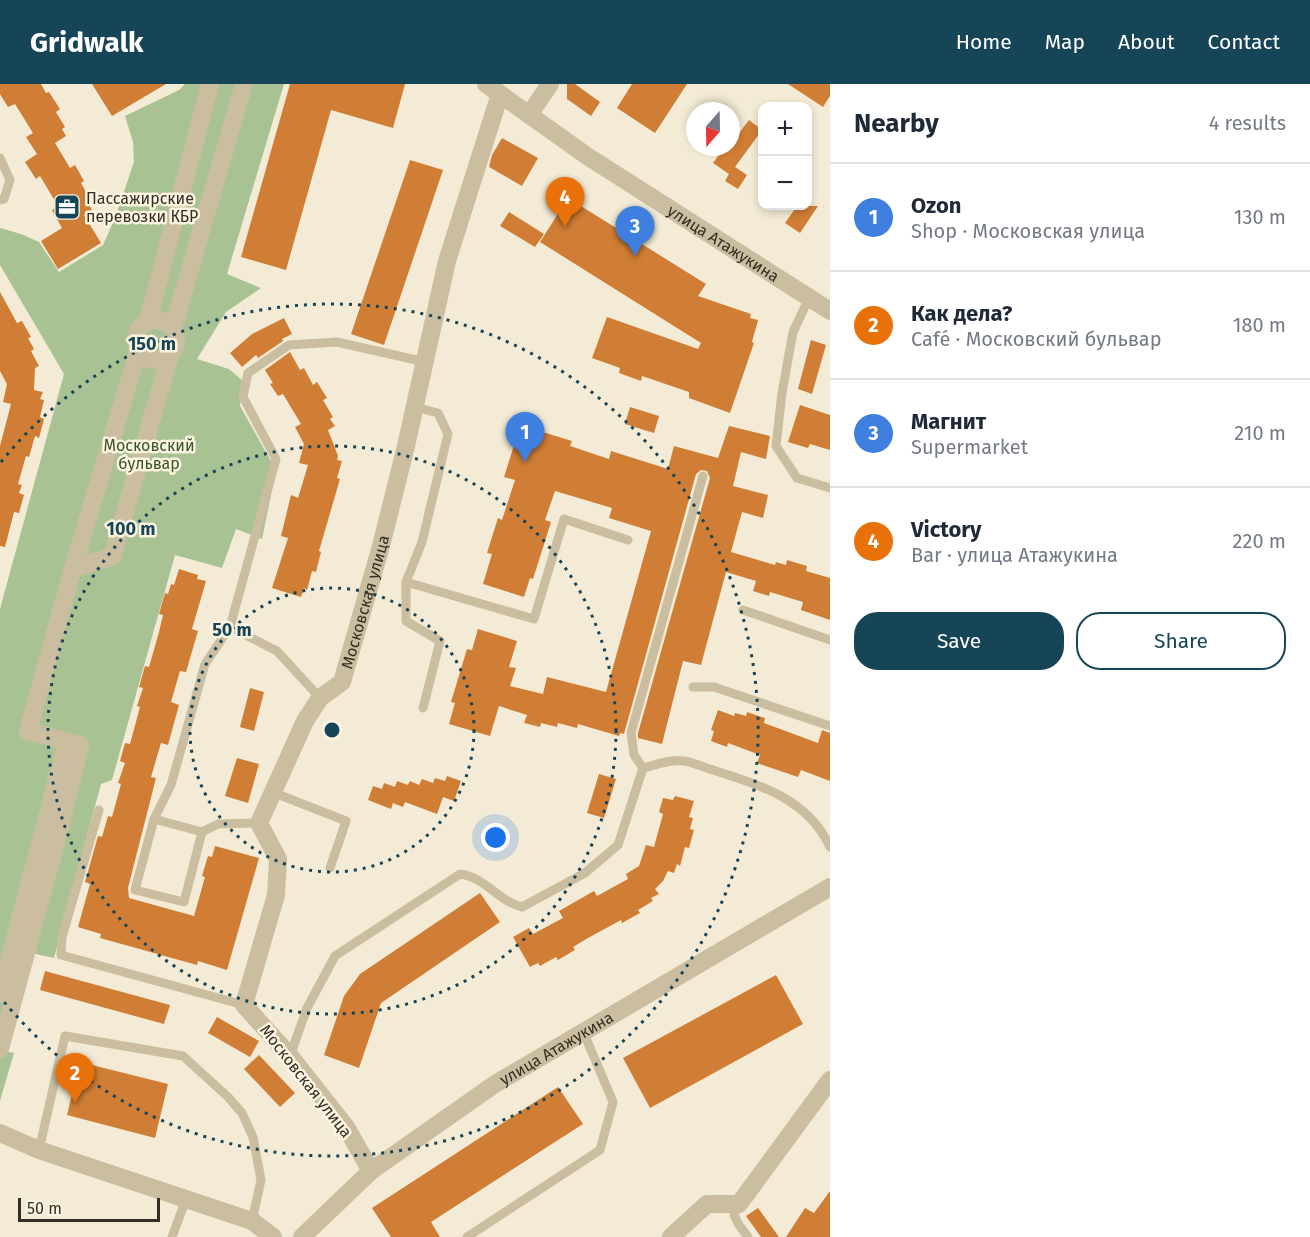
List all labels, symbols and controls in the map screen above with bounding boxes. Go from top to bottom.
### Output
text: Gridwalk [30,26,143,59]
text: Home [956,29,1012,55]
text: Map [1045,29,1085,55]
text: About [1118,29,1175,55]
text: Contact [1208,29,1280,55]
north arrow [686,102,740,156]
map controls [758,102,812,210]
button: + [758,102,812,156]
text: Nearby [854,108,939,139]
text: 4 results [1209,111,1286,135]
button: − [758,156,812,210]
pin: 4 [546,178,584,227]
place label: Пассажирские перевозки КБР [86,189,198,226]
office icon: Пассажирские перевозки КБР [52,192,82,222]
text: Ozon [911,192,961,219]
street label: улица Атажукина [664,200,783,286]
text: 1 [869,205,878,229]
text: 130 m [1234,205,1286,229]
pin: 3 [616,206,654,256]
text: Shop · Московская улица [911,219,1145,243]
text: Как дела? [911,300,1012,327]
text: 2 [868,313,879,337]
text: 180 m [1233,313,1286,337]
text: Café · Московский бульвар [911,327,1162,351]
text: 150 m [128,333,176,355]
text: Магнит [911,408,986,435]
pin: 1 [506,412,544,462]
text: 3 [868,421,879,445]
text: 210 m [1234,421,1286,445]
text: Supermarket [911,435,1028,459]
park label: Московский бульвар [103,436,195,473]
text: Victory [911,516,981,543]
text: 100 m [107,518,155,540]
text: 4 [868,529,879,553]
text: 220 m [1233,529,1286,553]
street label: Московская улица [337,533,393,671]
text: Bar · улица Атажукина [911,543,1118,567]
button: Save [854,612,1064,670]
button: Share [1076,612,1286,670]
text: 50 m [212,619,252,641]
centre of rings [322,720,342,740]
your location [481,823,510,852]
street label: улица Атажукина [496,1007,617,1089]
street label: Московская улица [256,1021,356,1141]
pin: 2 [56,1054,94,1103]
scale bar [18,1195,160,1222]
text: 50 m [27,1199,62,1218]

